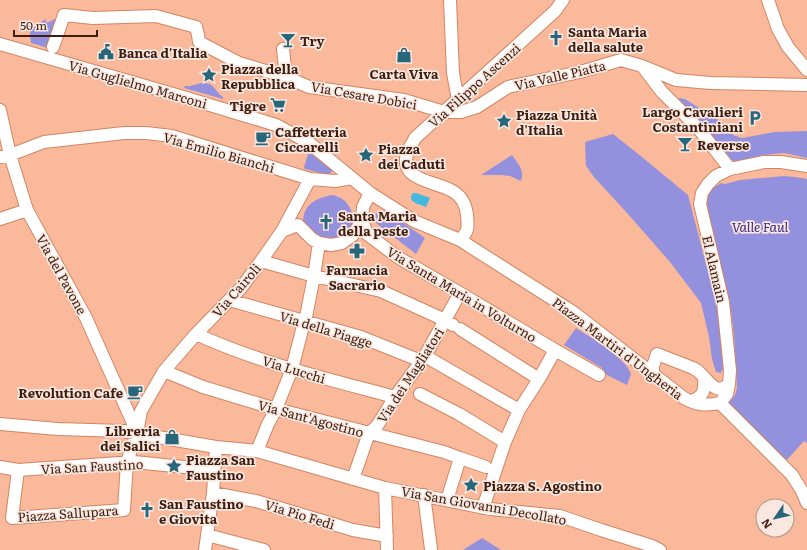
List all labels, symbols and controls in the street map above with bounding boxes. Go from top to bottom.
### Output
scale bar [14,12,97,38]
text: 50 m [20,16,47,34]
place label: Santa Maria della salute [568,22,648,56]
church icon: Santa Maria della salute [547,29,565,47]
bar icon: Try [279,31,297,49]
place label: Try [300,31,325,50]
street label: Via Filippo Ascenzi [424,38,525,132]
public building icon: Banca d'Italia [97,43,115,61]
place label: Banca d'Italia [118,43,208,62]
shop icon: Carta Viva [395,46,413,64]
street label: Via Guglielmo Marconi [67,55,210,113]
street label: Via Valle Piatta [512,55,608,95]
place label: Piazza della Repubblica [221,59,299,93]
place label: Carta Viva [370,64,439,83]
place icon: Piazza della Repubblica [200,66,218,84]
street label: Via Cesare Dobici [310,76,419,114]
place label: Tigre [230,96,266,115]
supermarket icon: Tigre [269,96,287,114]
place label: Largo Cavalieri Costantiniani [642,102,743,136]
place label: Piazza Unità d'Italia [516,105,598,139]
parking icon: Largo Cavalieri Costantiniani [746,109,764,127]
place icon: Piazza Unità d'Italia [495,112,513,130]
place label: Caffetteria Ciccarelli [275,122,347,156]
street label: Via Emilio Bianchi [161,127,278,177]
cafe icon: Caffetteria Ciccarelli [254,129,272,147]
bar icon: Reverse [676,135,694,153]
place label: Reverse [697,135,749,154]
place label: Piazza dei Caduti [378,139,445,173]
place icon: Piazza dei Caduti [357,146,375,164]
place label: Santa Maria della peste [338,206,418,240]
church icon: Santa Maria della peste [317,213,335,231]
park label: Valle Faul [732,217,789,236]
street label: Via del Pavone [32,230,92,318]
street label: El Alamain [698,233,732,305]
pharmacy icon: Farmacia Sacrario [348,242,366,260]
street label: Via Santa Maria in Volturno [384,242,541,347]
street label: Via Cairoli [207,258,265,321]
place label: Farmacia Sacrario [326,260,388,294]
street label: Piazza Martiri d'Ungheria [549,292,687,404]
street label: Via della Piagge [277,306,375,352]
street label: Via dei Magliatori [372,323,448,426]
street label: Via Lucchi [260,350,329,388]
place label: Revolution Cafe [18,383,123,402]
cafe icon: Revolution Cafe [126,383,144,401]
street label: Via Sant'Agostino [256,395,366,441]
place label: Libreria dei Salici [100,421,160,455]
shop icon: Libreria dei Salici [163,428,181,446]
place label: Piazza San Faustino [186,450,255,484]
street label: Via San Faustino [40,454,144,478]
place icon: Piazza San Faustino [165,457,183,475]
place icon: Piazza S. Agostino [462,476,480,494]
place label: Piazza S. Agostino [483,476,602,495]
street label: Via San Giovanni Decollato [400,481,569,529]
place label: San Faustino e Giovita [159,494,244,528]
street label: Via Pio Fedi [263,494,338,534]
north arrow [755,498,795,538]
street label: Piazza Sallupara [17,500,119,526]
church icon: San Faustino e Giovita [138,501,156,519]
text: N [757,516,775,532]

